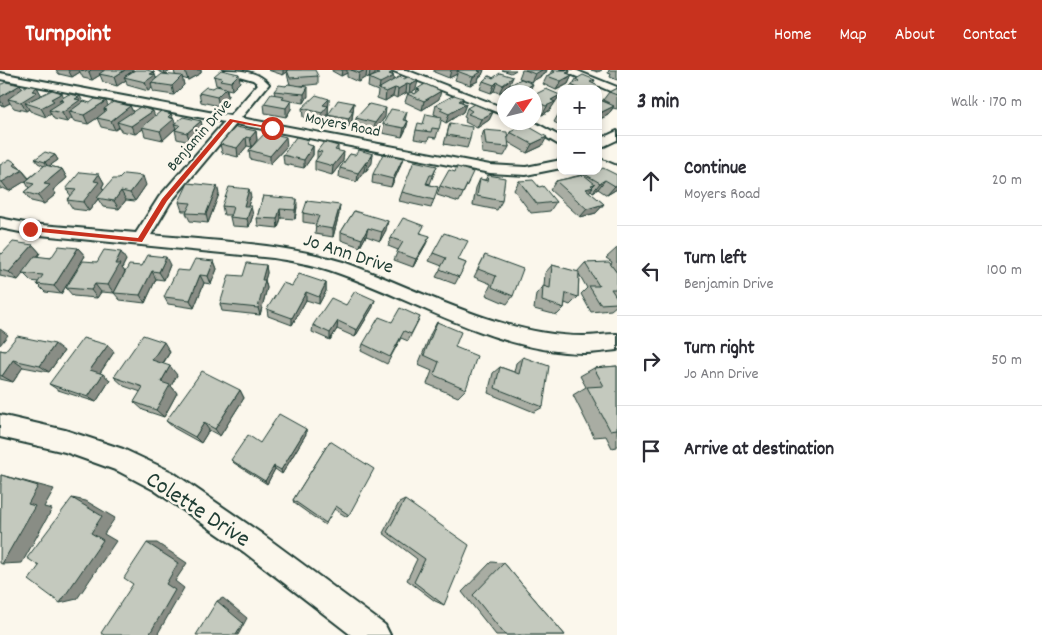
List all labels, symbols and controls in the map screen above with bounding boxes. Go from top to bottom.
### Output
text: Turnpoint [25,18,111,52]
text: Home [774,23,811,48]
text: Map [839,23,867,48]
text: About [895,23,935,48]
text: Contact [963,23,1017,48]
north arrow [497,85,542,130]
map controls [557,85,602,175]
button: + [557,85,602,130]
text: 3 min [637,88,679,118]
text: Walk · 170 m [951,91,1022,114]
street label: Benjamin Drive [162,94,238,177]
street label: Moyers Road [303,107,382,144]
route start [261,117,284,140]
button: − [557,130,602,175]
text: Continue [684,156,746,183]
icon: ahead [637,167,665,195]
text: 20 m [992,169,1022,192]
text: Moyers Road [684,183,760,206]
route end [19,218,42,241]
street label: Jo Ann Drive [299,227,397,283]
text: Turn left [684,246,747,273]
icon: left [637,257,665,285]
text: 100 m [986,259,1022,282]
text: Benjamin Drive [684,273,774,296]
text: Turn right [684,336,755,363]
icon: right [637,347,665,375]
text: 50 m [991,349,1022,372]
text: Jo Ann Drive [684,363,759,386]
icon: arrive [637,437,665,465]
text: Arrive at destination [684,437,834,464]
street label: Colette Drive [138,464,256,557]

